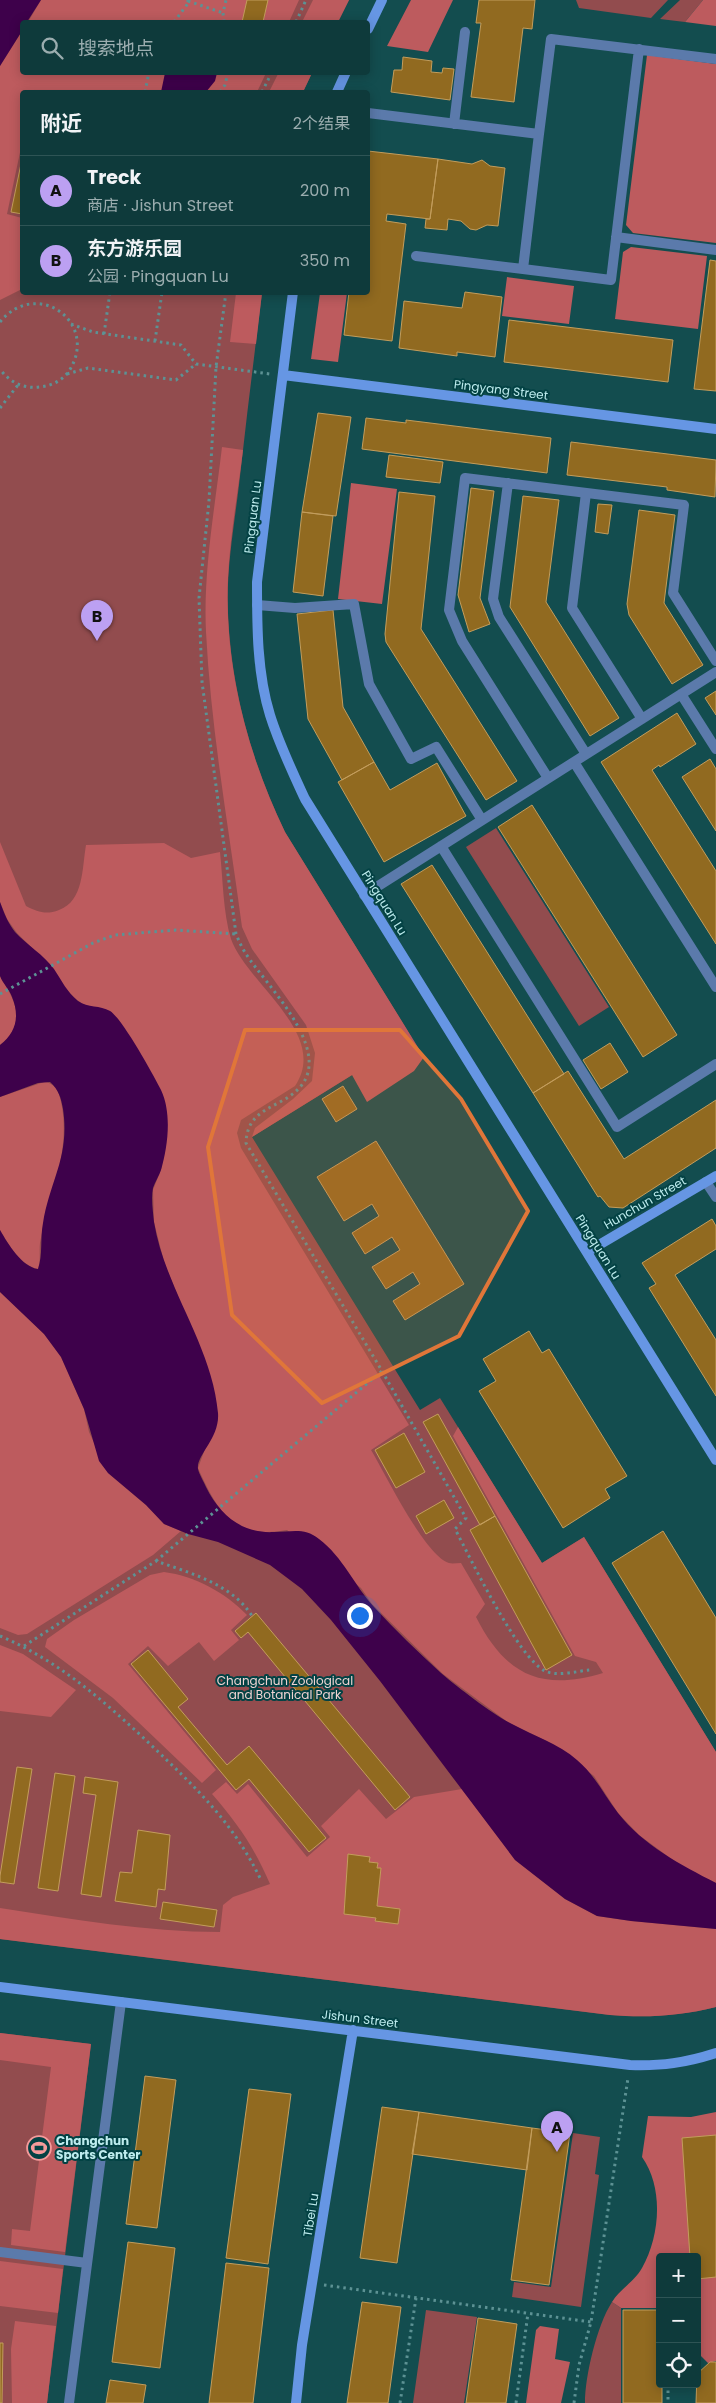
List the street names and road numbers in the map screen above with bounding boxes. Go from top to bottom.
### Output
street label: Pingyang Street [453,375,549,404]
street label: Pingquan Lu [240,479,265,554]
street label: Pingquan Lu [358,867,411,938]
street label: Hunchun Street [601,1172,689,1233]
street label: Pingquan Lu [572,1211,625,1282]
street label: Jishun Street [321,2005,399,2032]
street label: Tibei Lu [299,2192,322,2238]

